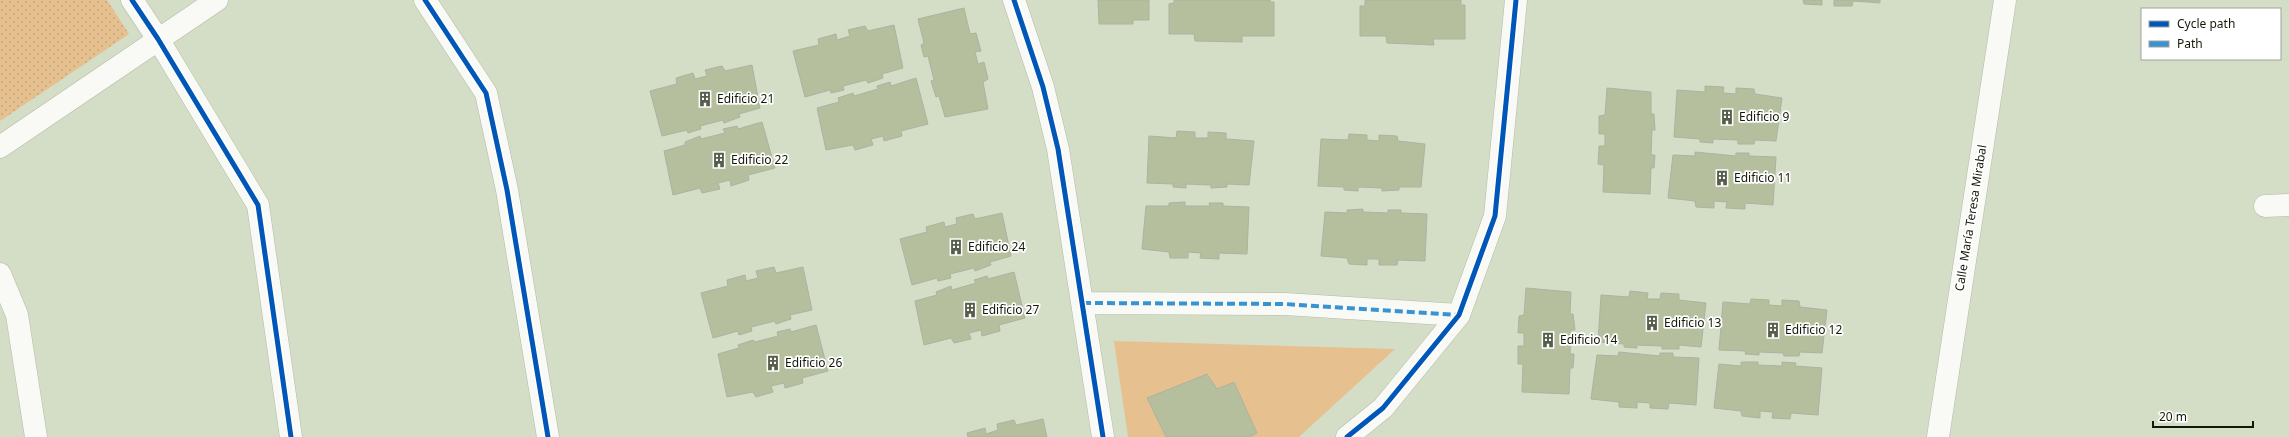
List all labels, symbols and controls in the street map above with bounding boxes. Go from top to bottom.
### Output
legend [2141,8,2281,60]
text: Cycle path [2177,15,2235,32]
text: Path [2177,35,2203,52]
building icon: Edificio 21 [696,90,714,108]
place label: Edificio 21 [717,90,774,107]
building icon: Edificio 9 [1718,108,1736,126]
place label: Edificio 9 [1739,108,1790,125]
street label: Calle María Teresa Mirabal [1951,143,1990,292]
building icon: Edificio 22 [710,151,728,169]
place label: Edificio 22 [731,151,788,168]
building icon: Edificio 11 [1713,169,1731,187]
place label: Edificio 11 [1734,169,1791,186]
building icon: Edificio 24 [947,238,965,256]
place label: Edificio 24 [968,238,1025,255]
building icon: Edificio 27 [961,301,979,319]
place label: Edificio 27 [982,301,1039,318]
building icon: Edificio 13 [1643,314,1661,332]
place label: Edificio 13 [1664,314,1721,331]
building icon: Edificio 12 [1764,321,1782,339]
place label: Edificio 12 [1785,321,1842,338]
building icon: Edificio 14 [1539,331,1557,349]
place label: Edificio 14 [1560,331,1617,348]
building icon: Edificio 26 [764,354,782,372]
place label: Edificio 26 [785,354,842,371]
scale bar [2153,403,2253,429]
text: 20 m [2159,408,2187,425]

